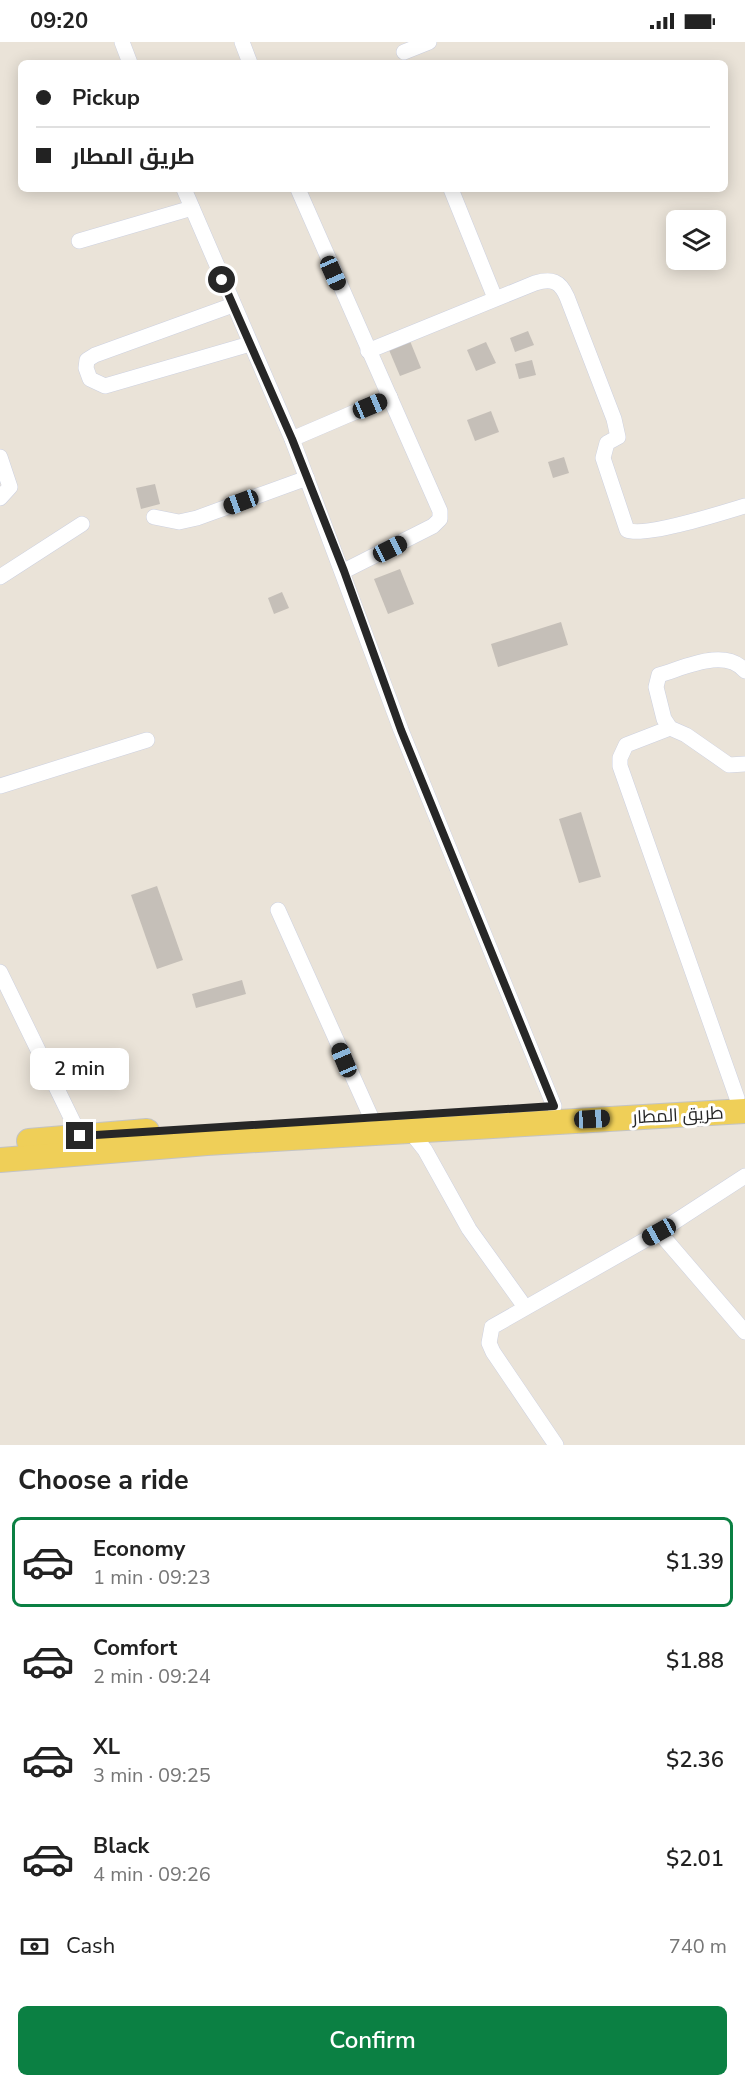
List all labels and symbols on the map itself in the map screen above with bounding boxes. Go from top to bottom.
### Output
car [317,253,349,293]
route start [208,266,235,293]
car [350,391,390,421]
car [221,487,261,517]
car [370,533,410,565]
car [329,1040,359,1080]
callout: 2 min [31,1049,130,1091]
street label: طريق المطار [631,1101,724,1129]
car [574,1109,610,1129]
route end [66,1122,93,1149]
car [639,1215,679,1249]

